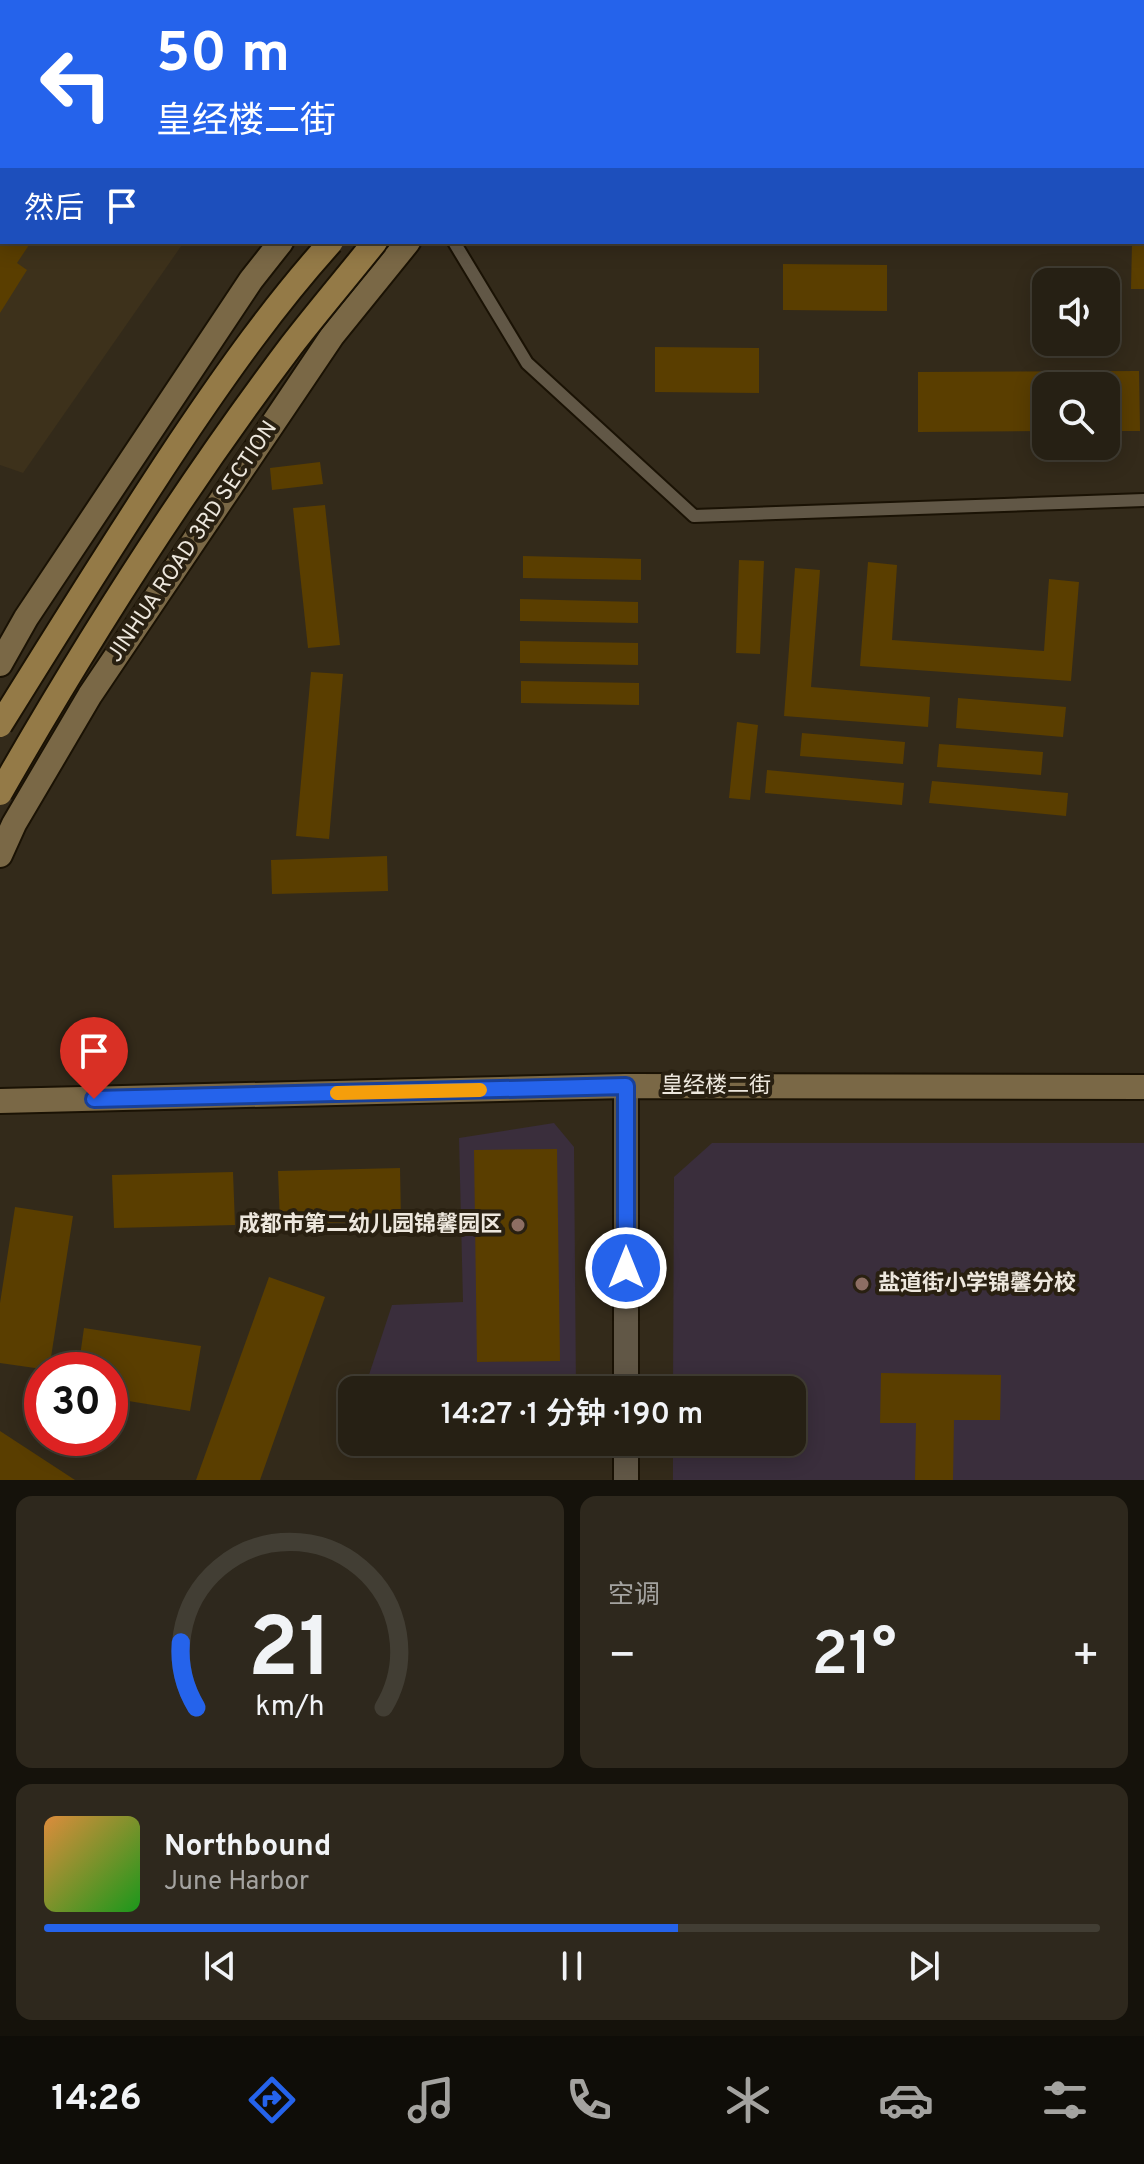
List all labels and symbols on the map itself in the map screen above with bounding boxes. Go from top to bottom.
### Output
street label: JINHUA ROAD 3RD SECTION [102,416,284,668]
pin [60,1017,128,1099]
street label: 皇经楼二街 [661,1073,771,1100]
place label: 成都市第二幼儿园锦馨园区 [238,1211,502,1239]
marker: 成都市第二幼儿园锦馨园区 [509,1216,527,1234]
position arrow [584,1226,668,1310]
place label: 盐道街小学锦馨分校 [878,1271,1076,1298]
marker: 盐道街小学锦馨分校 [853,1275,871,1293]
speed limit sign: 30 [24,1352,128,1456]

